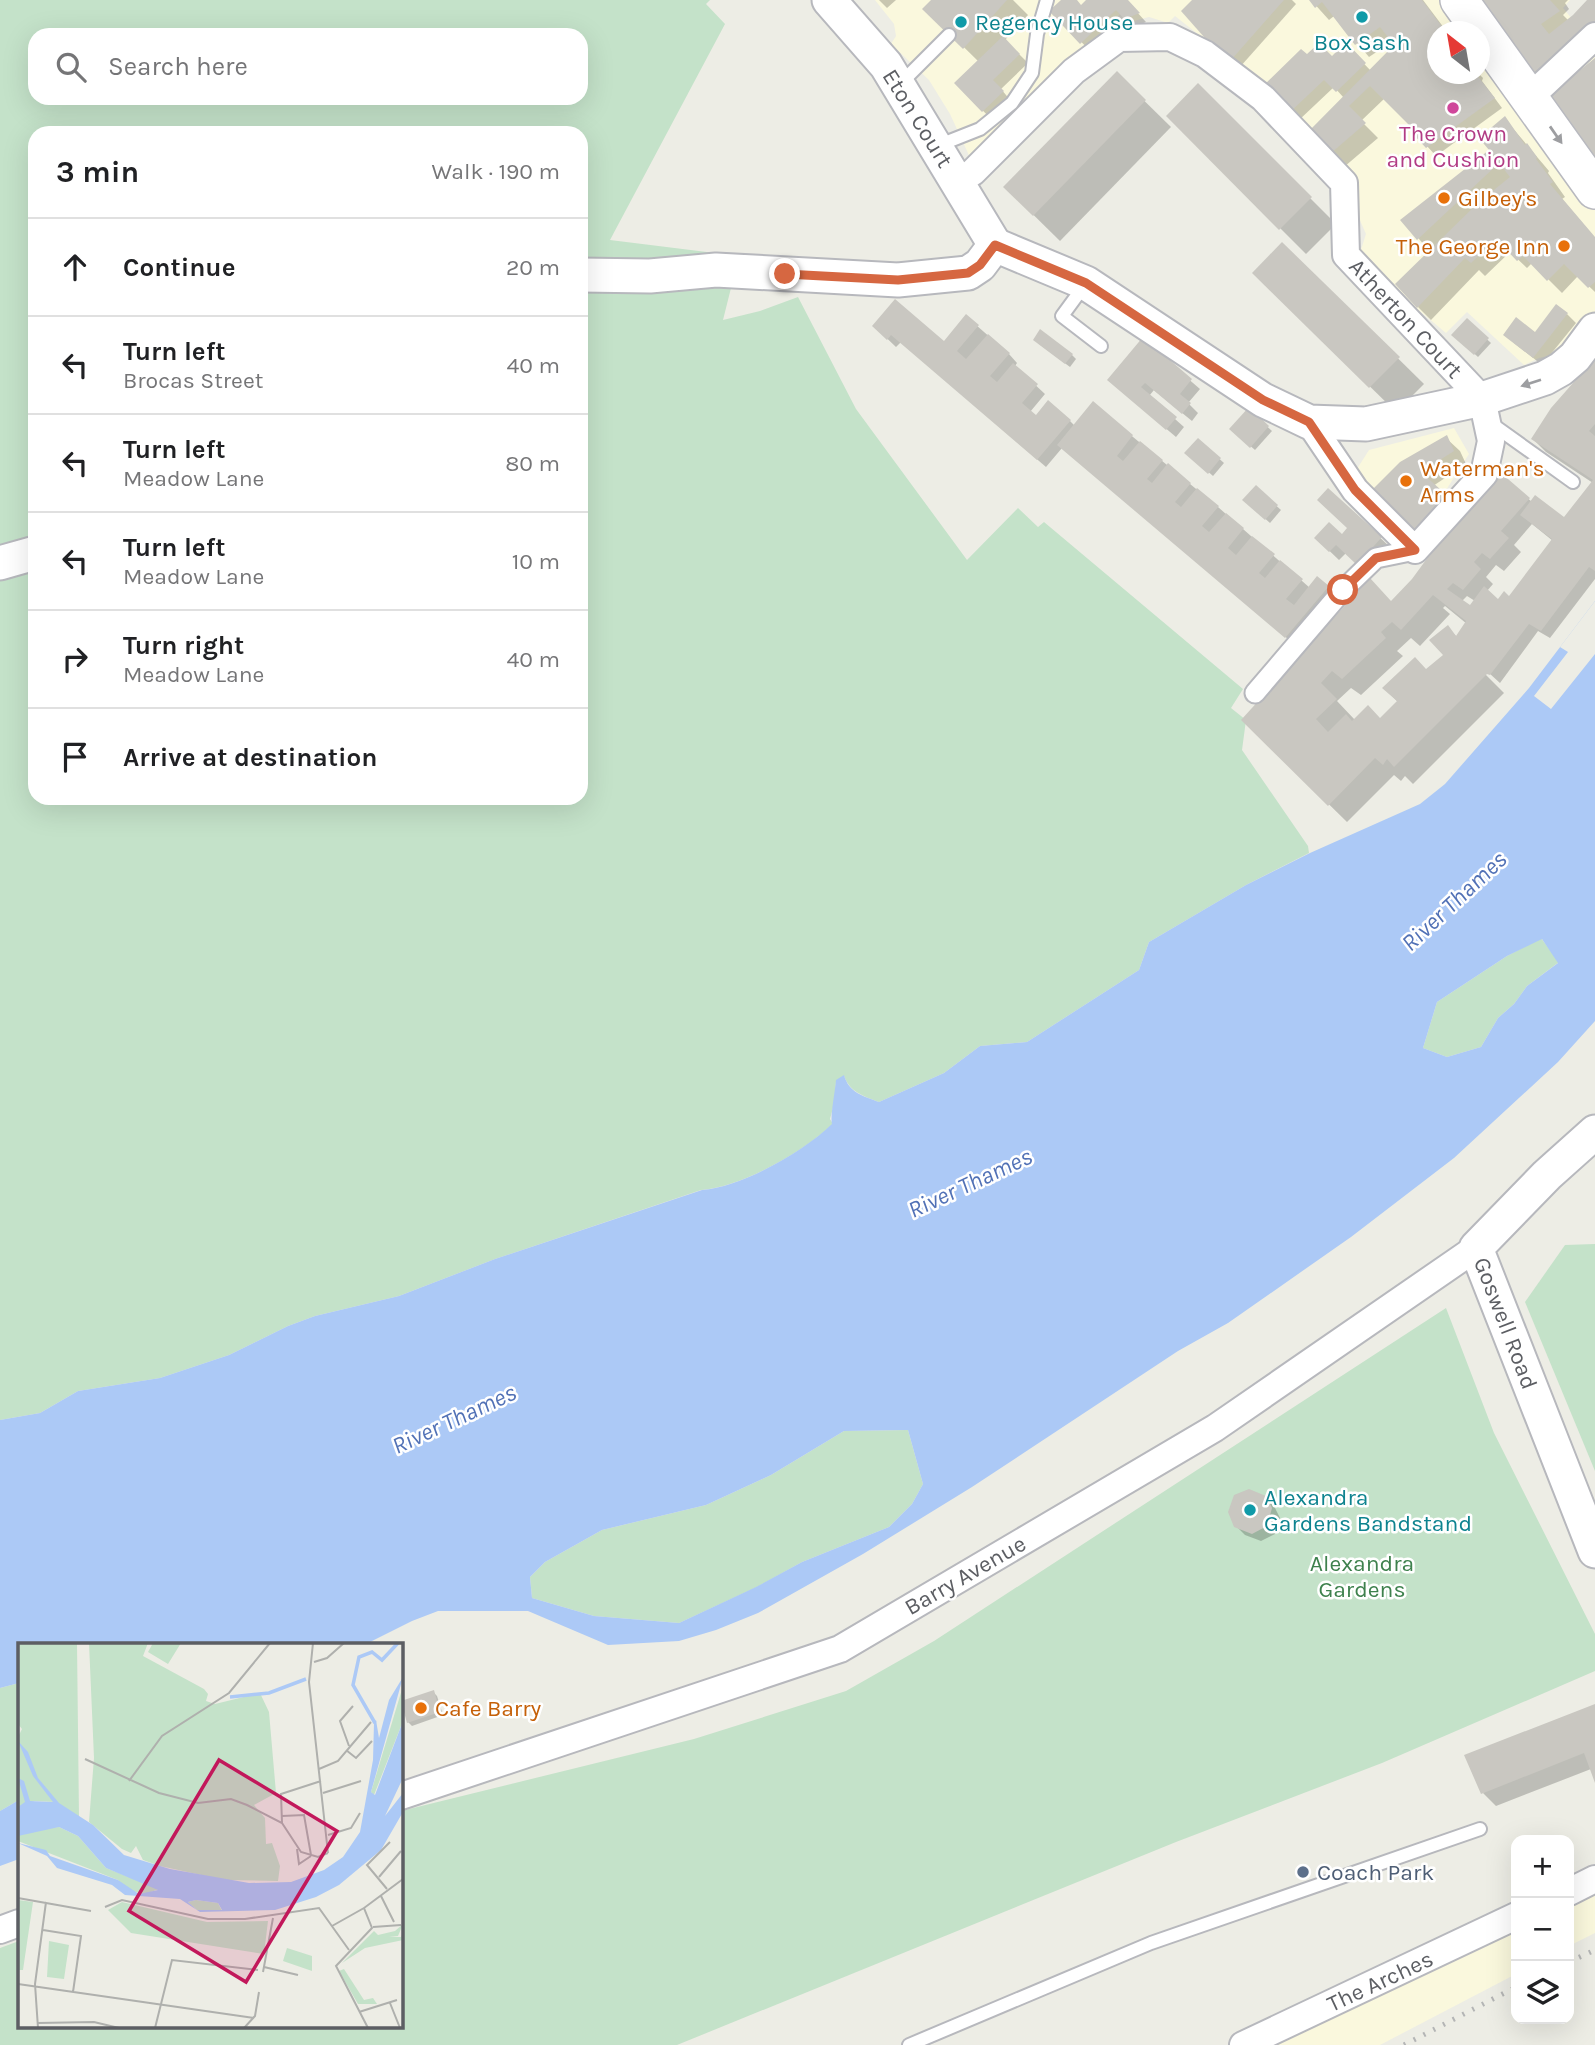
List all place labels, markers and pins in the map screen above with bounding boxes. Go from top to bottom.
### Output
place label: Regency House [975,9,1133,36]
marker: Box Sash [1354,9,1370,25]
marker: Regency House [953,14,969,30]
place label: Box Sash [1314,29,1410,56]
marker: The Crown and Cushion [1445,100,1461,116]
place label: The Crown and Cushion [1387,120,1519,173]
place label: Gilbey's [1458,185,1537,212]
marker: Gilbey's [1436,190,1452,206]
place label: The George Inn [1396,233,1550,260]
marker: The George Inn [1556,238,1572,254]
place label: Waterman's Arms [1420,455,1545,508]
marker: Waterman's Arms [1398,473,1414,489]
place label: Alexandra Gardens Bandstand [1264,1484,1472,1537]
marker: Alexandra Gardens Bandstand [1242,1502,1258,1518]
place label: Cafe Barry [435,1695,541,1722]
marker: Cafe Barry [413,1700,429,1716]
place label: Coach Park [1317,1859,1434,1886]
marker: Coach Park [1295,1864,1311,1880]

